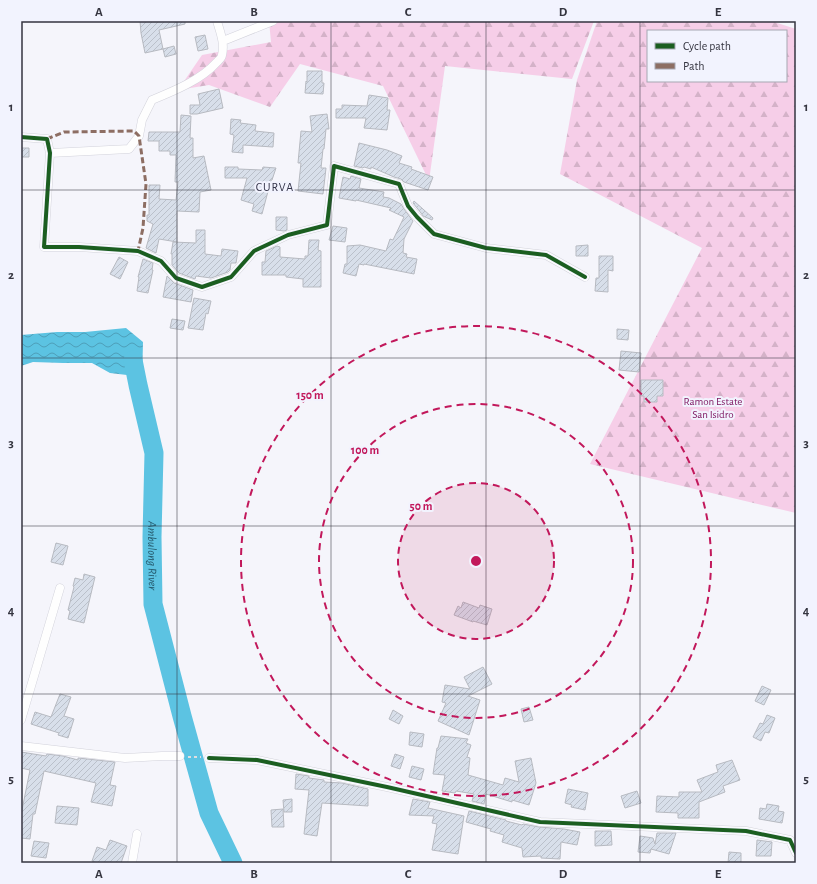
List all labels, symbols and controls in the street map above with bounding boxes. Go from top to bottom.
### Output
text: A [95,6,103,19]
text: B [250,6,258,19]
text: C [405,6,412,19]
text: D [559,6,568,19]
text: E [715,6,722,19]
legend [647,30,787,82]
text: Cycle path [683,40,731,53]
text: Path [683,60,705,72]
text: 1 [9,101,13,114]
text: 1 [804,101,808,114]
district label: CURVA [256,181,294,193]
text: 2 [8,269,14,282]
text: 2 [803,269,809,282]
text: 150 m [296,389,324,401]
park label: Ramon Estate San Isidro [684,396,742,420]
text: 3 [8,437,14,450]
text: 3 [803,437,809,450]
text: 100 m [351,444,379,456]
text: 50 m [410,500,433,512]
water label: Ambulong River [146,520,159,591]
centre of rings [469,554,483,568]
text: 4 [8,605,15,618]
text: 4 [803,605,810,618]
text: 5 [8,773,14,786]
text: 5 [803,773,809,786]
text: A [95,868,103,881]
text: B [250,868,258,881]
text: C [405,868,412,881]
text: D [559,868,568,881]
text: E [715,868,722,881]

